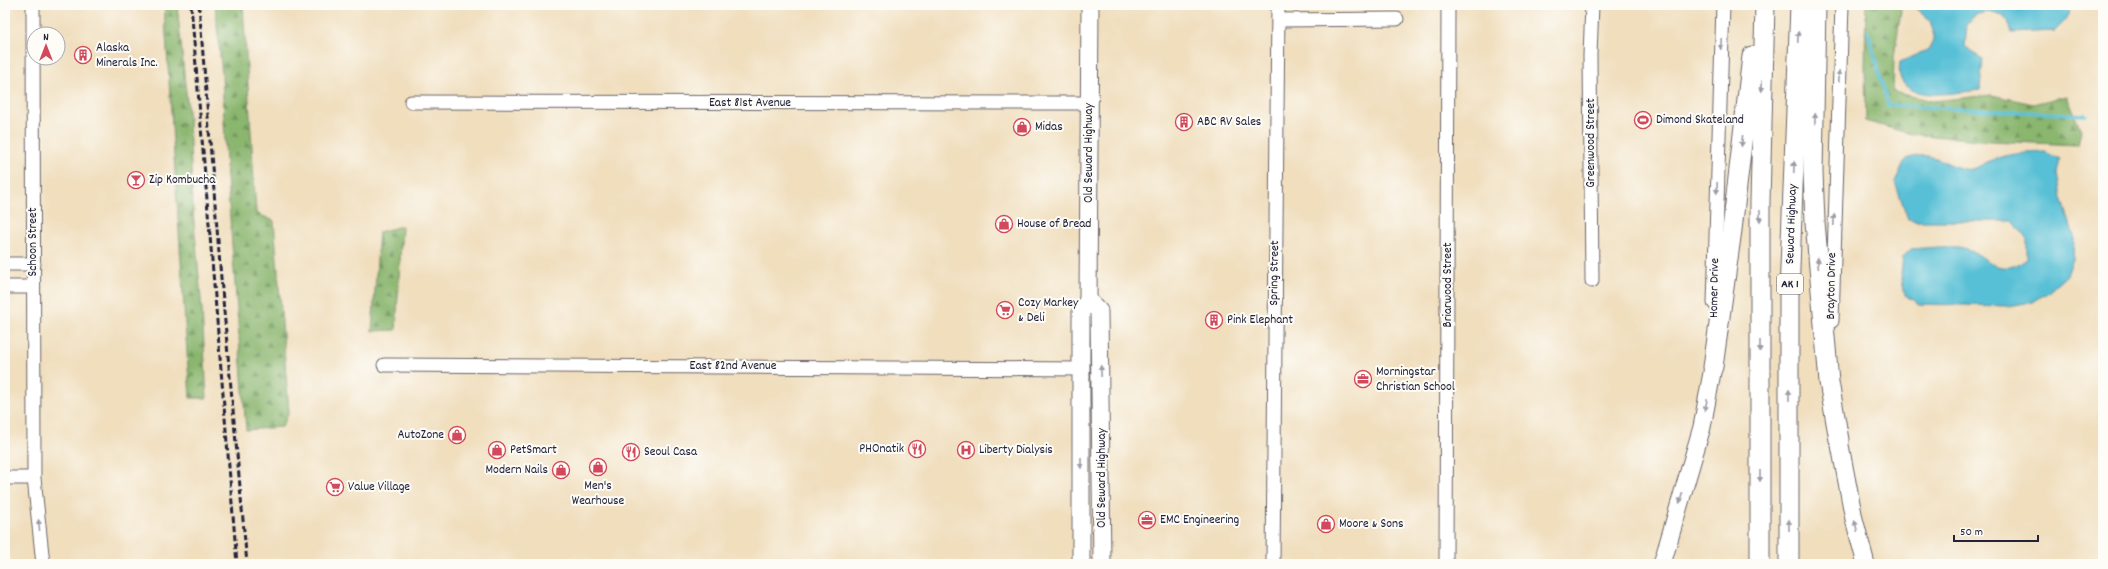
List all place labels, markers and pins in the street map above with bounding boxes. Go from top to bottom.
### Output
place label: Alaska Minerals Inc. [96,39,158,73]
building icon: Alaska Minerals Inc. [73,45,93,65]
sports icon: Dimond Skateland [1633,110,1653,130]
place label: Dimond Skateland [1656,111,1744,130]
building icon: ABC RV Sales [1174,112,1194,132]
place label: ABC RV Sales [1197,113,1261,132]
shop icon: Midas [1012,117,1032,137]
place label: Midas [1035,118,1063,137]
bar icon: Zip Kombucha [126,170,146,190]
place label: Zip Kombucha [149,171,216,190]
shop icon: House of Bread [994,214,1014,234]
place label: House of Bread [1017,215,1091,234]
place label: Cozy Markey & Deli [1018,294,1079,328]
supermarket icon: Cozy Markey & Deli [995,300,1015,320]
building icon: Pink Elephant [1204,310,1224,330]
place label: Pink Elephant [1227,311,1293,330]
place label: Morningstar Christian School [1376,363,1455,397]
office icon: Morningstar Christian School [1353,369,1373,389]
shop icon: AutoZone [447,425,467,445]
place label: AutoZone [397,426,444,445]
restaurant icon: PHOnatik [907,439,927,459]
shop icon: PetSmart [487,440,507,460]
place label: PHOnatik [859,440,904,459]
hospital icon: Liberty Dialysis [956,440,976,460]
place label: PetSmart [510,441,557,460]
place label: Liberty Dialysis [979,441,1053,460]
restaurant icon: Seoul Casa [621,442,641,462]
place label: Seoul Casa [644,443,698,462]
shop icon: Men's Wearhouse [588,457,608,477]
shop icon: Modern Nails [551,460,571,480]
place label: Modern Nails [486,461,548,480]
supermarket icon: Value Village [325,477,345,497]
place label: Men's Wearhouse [572,477,625,511]
place label: Value Village [348,478,410,497]
office icon: EMC Engineering [1137,510,1157,530]
place label: EMC Engineering [1160,511,1240,530]
shop icon: Moore & Sons [1316,514,1336,534]
place label: Moore & Sons [1339,515,1403,534]

